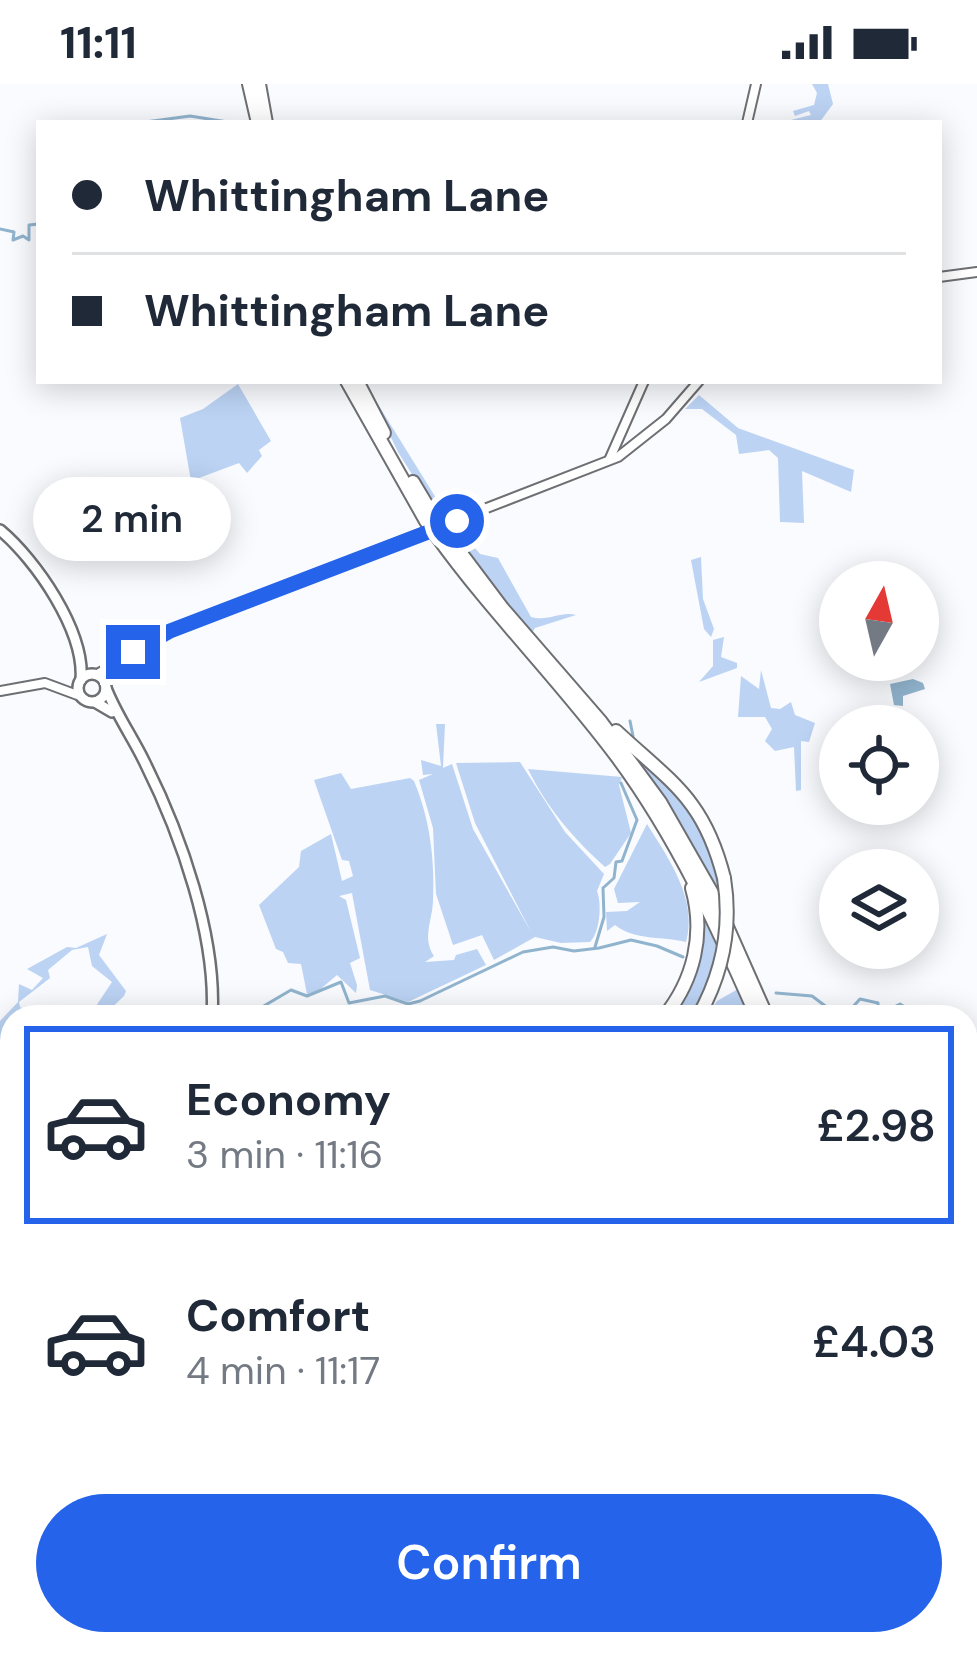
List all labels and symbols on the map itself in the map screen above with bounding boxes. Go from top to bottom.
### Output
callout: 2 min [34,478,232,562]
route start [430,494,484,548]
north arrow [819,561,939,681]
route end [106,625,160,679]

